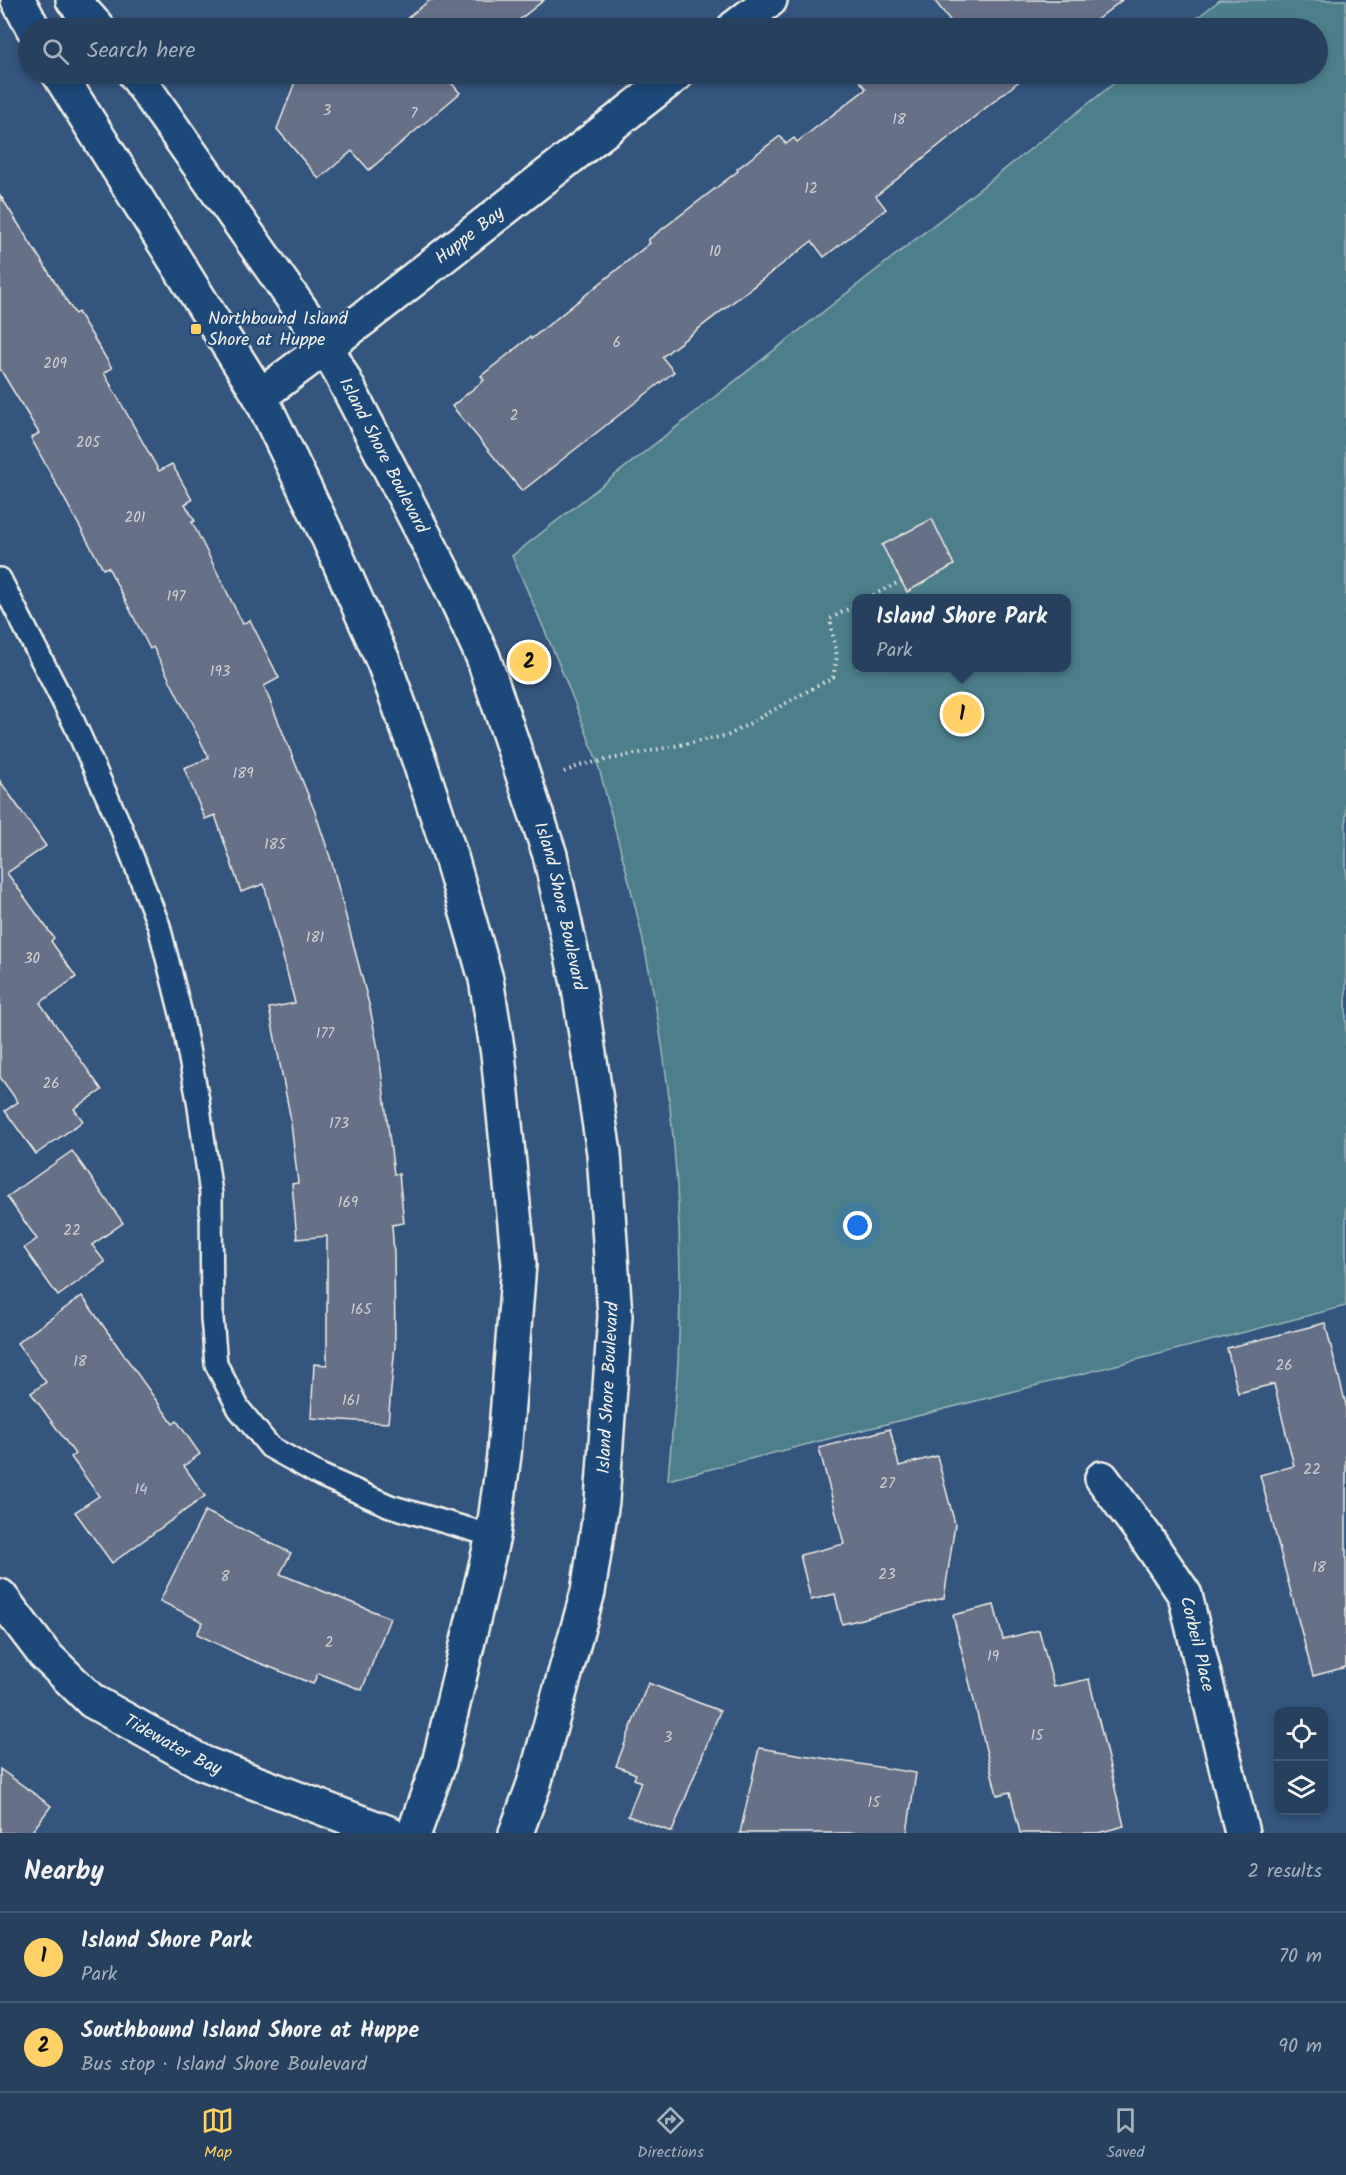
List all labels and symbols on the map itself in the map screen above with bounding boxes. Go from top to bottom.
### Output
house number: 3 [323,99,332,123]
house number: 7 [411,102,419,126]
house number: 18 [892,108,907,132]
house number: 12 [804,177,818,201]
street label: Huppe Bay [429,199,511,272]
house number: 10 [709,240,722,264]
place label: Northbound Island Shore at Huppe [208,305,349,355]
marker: Northbound Island Shore at Huppe [189,322,203,336]
house number: 6 [613,331,621,355]
house number: 209 [43,352,67,376]
street label: Island Shore Boulevard [331,372,436,540]
house number: 2 [510,404,518,428]
house number: 205 [76,431,101,455]
house number: 201 [125,506,146,530]
house number: 197 [167,585,187,609]
pin: 2 [510,640,548,684]
house number: 193 [210,660,231,684]
pin: 1 [942,692,982,736]
house number: 189 [232,762,254,786]
street label: Island Shore Boulevard [525,818,594,994]
house number: 185 [264,833,287,857]
house number: 181 [306,926,325,950]
house number: 30 [24,947,41,971]
house number: 177 [316,1022,335,1046]
house number: 26 [42,1072,60,1096]
house number: 173 [329,1112,350,1136]
house number: 169 [338,1191,359,1215]
your location [843,1211,872,1240]
house number: 22 [63,1219,81,1243]
house number: 165 [350,1298,372,1322]
street label: Island Shore Boulevard [590,1300,628,1475]
house number: 18 [73,1350,88,1374]
house number: 26 [1275,1354,1293,1378]
house number: 161 [342,1389,360,1413]
house number: 22 [1303,1458,1321,1482]
house number: 27 [879,1472,896,1496]
house number: 14 [135,1478,147,1502]
house number: 18 [1312,1556,1327,1580]
house number: 23 [878,1563,896,1587]
house number: 8 [220,1565,230,1589]
street label: Corbeil Place [1171,1593,1222,1695]
house number: 2 [325,1631,333,1655]
house number: 19 [987,1645,1000,1669]
street label: Tidewater Bay [118,1707,226,1783]
house number: 15 [1031,1724,1044,1748]
house number: 3 [664,1726,673,1750]
house number: 15 [868,1791,881,1815]

